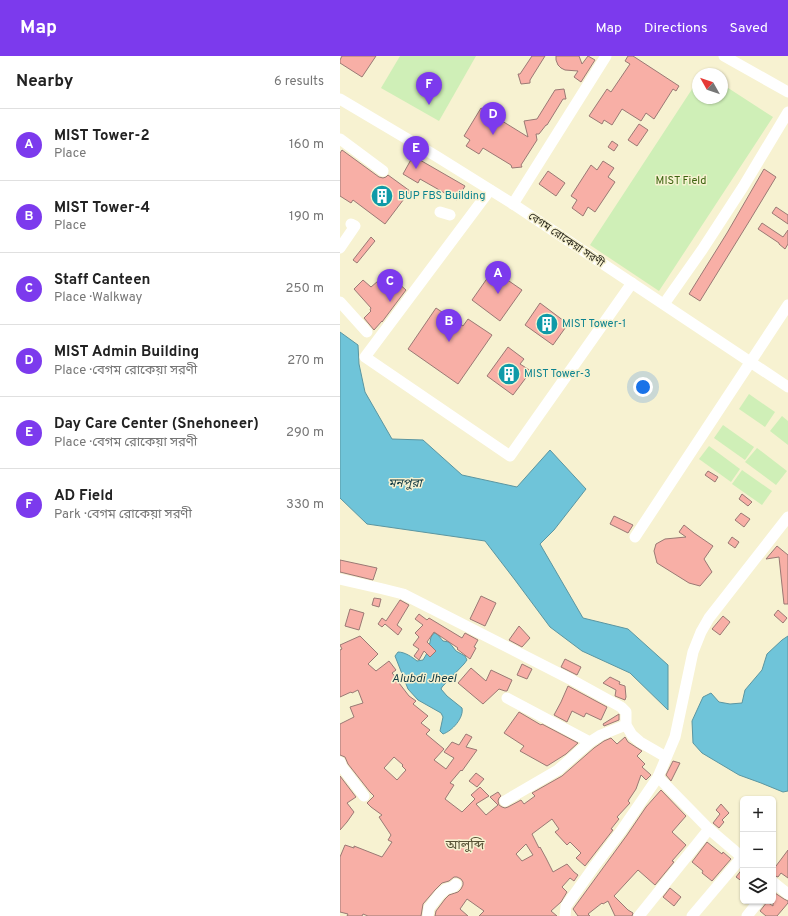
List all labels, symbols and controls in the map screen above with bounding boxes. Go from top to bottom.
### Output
text: Map [20,16,57,40]
text: Map [596,20,622,37]
text: Directions [644,20,708,37]
text: Saved [730,20,768,37]
north arrow [692,68,728,104]
text: Nearby [16,71,73,93]
pin: F [416,72,442,105]
text: 6 results [274,74,324,90]
pin: D [480,102,506,135]
text: MIST Tower-2 [54,127,150,146]
pin: E [403,136,429,169]
text: A [24,137,34,153]
text: 160 m [289,137,324,153]
text: Place [54,146,86,162]
park label: MIST Field [656,174,706,188]
building icon: BUP FBS Building [369,183,395,209]
place label: BUP FBS Building [398,189,485,203]
text: MIST Tower-4 [54,199,150,218]
text: B [25,209,33,225]
text: 190 m [289,209,324,225]
street label: বেগম রোকেয়া সরণী [525,209,608,271]
text: Place [54,218,86,234]
pin: A [485,261,511,294]
pin: C [377,269,403,302]
text: Staff Canteen [54,271,150,290]
text: C [25,281,33,297]
text: 250 m [286,281,324,297]
text: Place · Walkway [54,290,142,306]
pin: B [436,309,462,342]
building icon: MIST Tower-1 [534,311,560,337]
place label: MIST Tower-1 [562,317,626,331]
text: MIST Admin Building [54,343,199,362]
text: D [24,353,34,369]
text: 270 m [287,353,324,369]
building icon: MIST Tower-3 [496,361,522,387]
text: Place · বেগম রোকেয়া সরণী [54,363,197,379]
place label: MIST Tower-3 [524,367,591,381]
your location [633,377,653,397]
text: Day Care Center (Snehoneer) [54,415,259,434]
text: E [25,425,33,441]
text: 290 m [286,425,324,441]
text: Place · বেগম রোকেয়া সরণী [54,435,197,451]
water label: মনপুরা [388,476,425,492]
text: AD Field [54,487,113,506]
text: F [25,497,33,513]
text: 330 m [286,497,324,513]
text: Park · বেগম রোকেয়া সরণী [54,507,192,523]
water label: Alubdi Jheel [392,671,457,687]
map controls [740,796,776,904]
button: + [740,796,776,832]
button: − [740,832,776,868]
district label: আলুব্দি [445,837,485,854]
button: layers [740,868,776,904]

